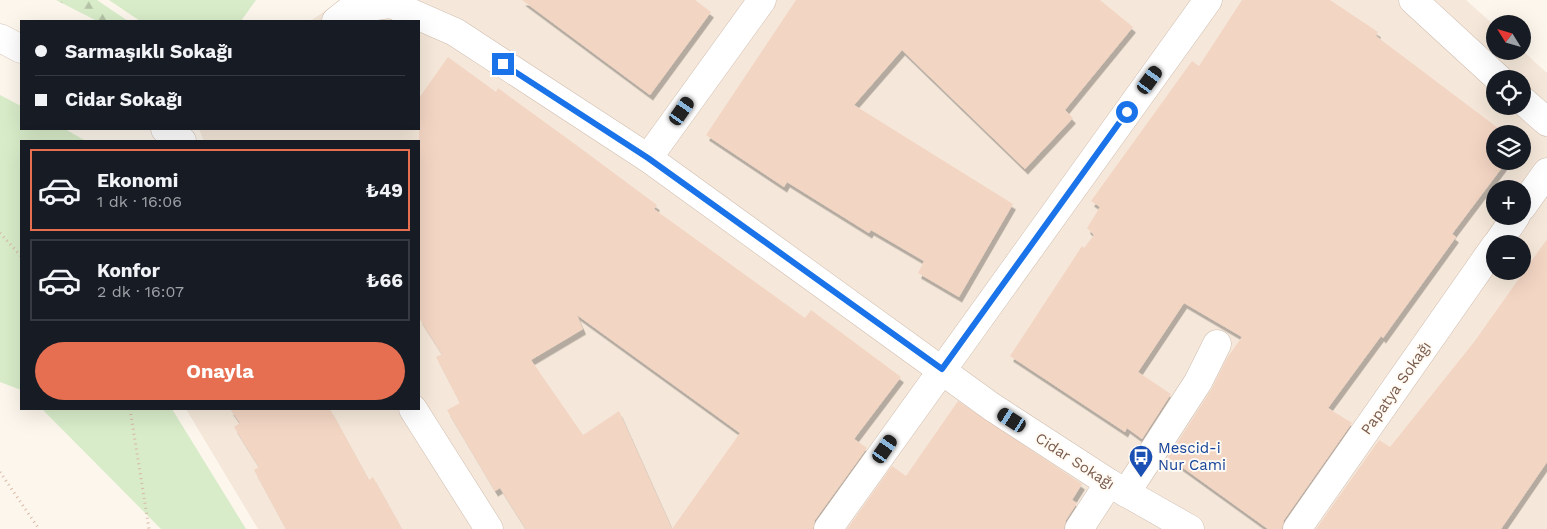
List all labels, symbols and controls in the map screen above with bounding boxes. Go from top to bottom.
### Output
north arrow [1486,15,1531,60]
map controls [1486,15,1531,280]
text: Sarmaşıklı Sokağı [65,40,233,63]
route end [492,53,514,75]
car [1135,63,1164,97]
button: locate [1486,70,1531,115]
text: Cidar Sokağı [65,88,182,111]
car [667,94,696,128]
route start [1116,101,1138,123]
button: layers [1486,125,1531,170]
icon: car [37,168,82,213]
text: Ekonomi [97,169,178,192]
text: ₺49 [366,179,403,202]
button: + [1486,180,1531,225]
text: 1 dk · 16:06 [97,192,182,211]
button: − [1486,235,1531,280]
icon: car [37,258,82,303]
text: Konfor [97,259,160,282]
text: ₺66 [366,269,403,292]
text: 2 dk · 16:07 [97,282,184,301]
street label: Papatya Sokağı [1357,338,1435,438]
button: Onayla [35,342,405,400]
car [995,406,1028,434]
street label: Cidar Sokağı [1032,429,1118,493]
car [870,432,899,466]
place label: Mescid-i Nur Cami [1158,439,1226,474]
bus stop icon: Mescid-i Nur Cami [1128,444,1154,478]

